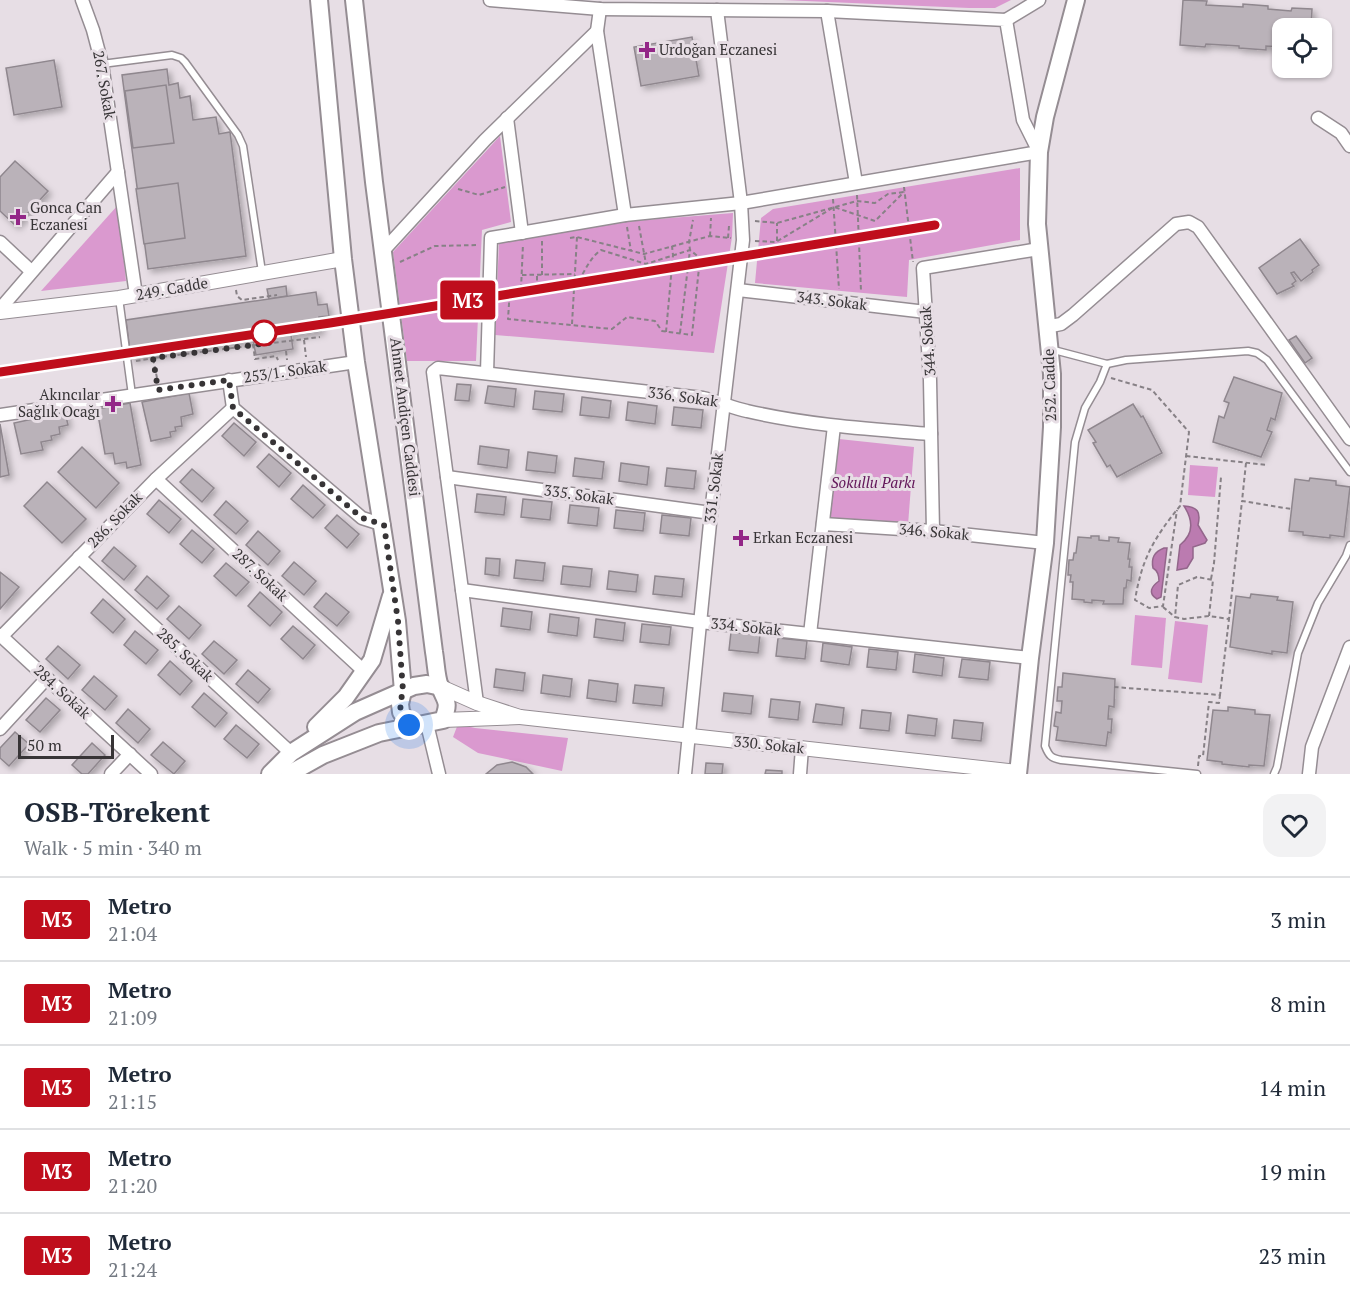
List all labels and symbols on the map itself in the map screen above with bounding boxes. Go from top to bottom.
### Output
place label: Urdoğan Eczanesi [659,39,777,59]
marker: Urdoğan Eczanesi [640,43,654,57]
street label: 267. Sokak [89,49,121,121]
place label: Gonca Can Eczanesi [30,197,102,234]
marker: Gonca Can Eczanesi [11,210,25,224]
street label: 249. Cadde [134,272,209,304]
line badge: M3 [441,280,495,320]
street label: 343. Sokak [796,286,869,314]
street label: 344. Sokak [915,305,939,377]
unlabelled marker [251,320,277,346]
street label: Ahmet Andiçen Caddesi [386,336,426,497]
street label: 252. Cadde [1038,348,1060,422]
street label: 253/1. Sokak [242,355,328,387]
street label: 336. Sokak [647,381,720,411]
place label: Akıncılar Sağlık Ocağı [18,384,100,421]
marker: Akıncılar Sağlık Ocağı [104,395,122,413]
street label: 331. Sokak [699,451,727,524]
park label: Sokullu Parkı [831,472,915,492]
street label: 335. Sokak [543,479,616,509]
street label: 286. Sokak [83,487,146,552]
street label: 346. Sokak [898,518,970,544]
place label: Erkan Eczanesi [753,527,853,547]
marker: Erkan Eczanesi [734,531,748,545]
street label: 287. Sokak [229,543,293,605]
street label: 334. Sokak [710,612,783,640]
street label: 285. Sokak [153,623,219,686]
street label: 284. Sokak [30,660,96,723]
your location [394,710,424,740]
street label: 330. Sokak [733,730,806,758]
scale bar [18,732,114,760]

